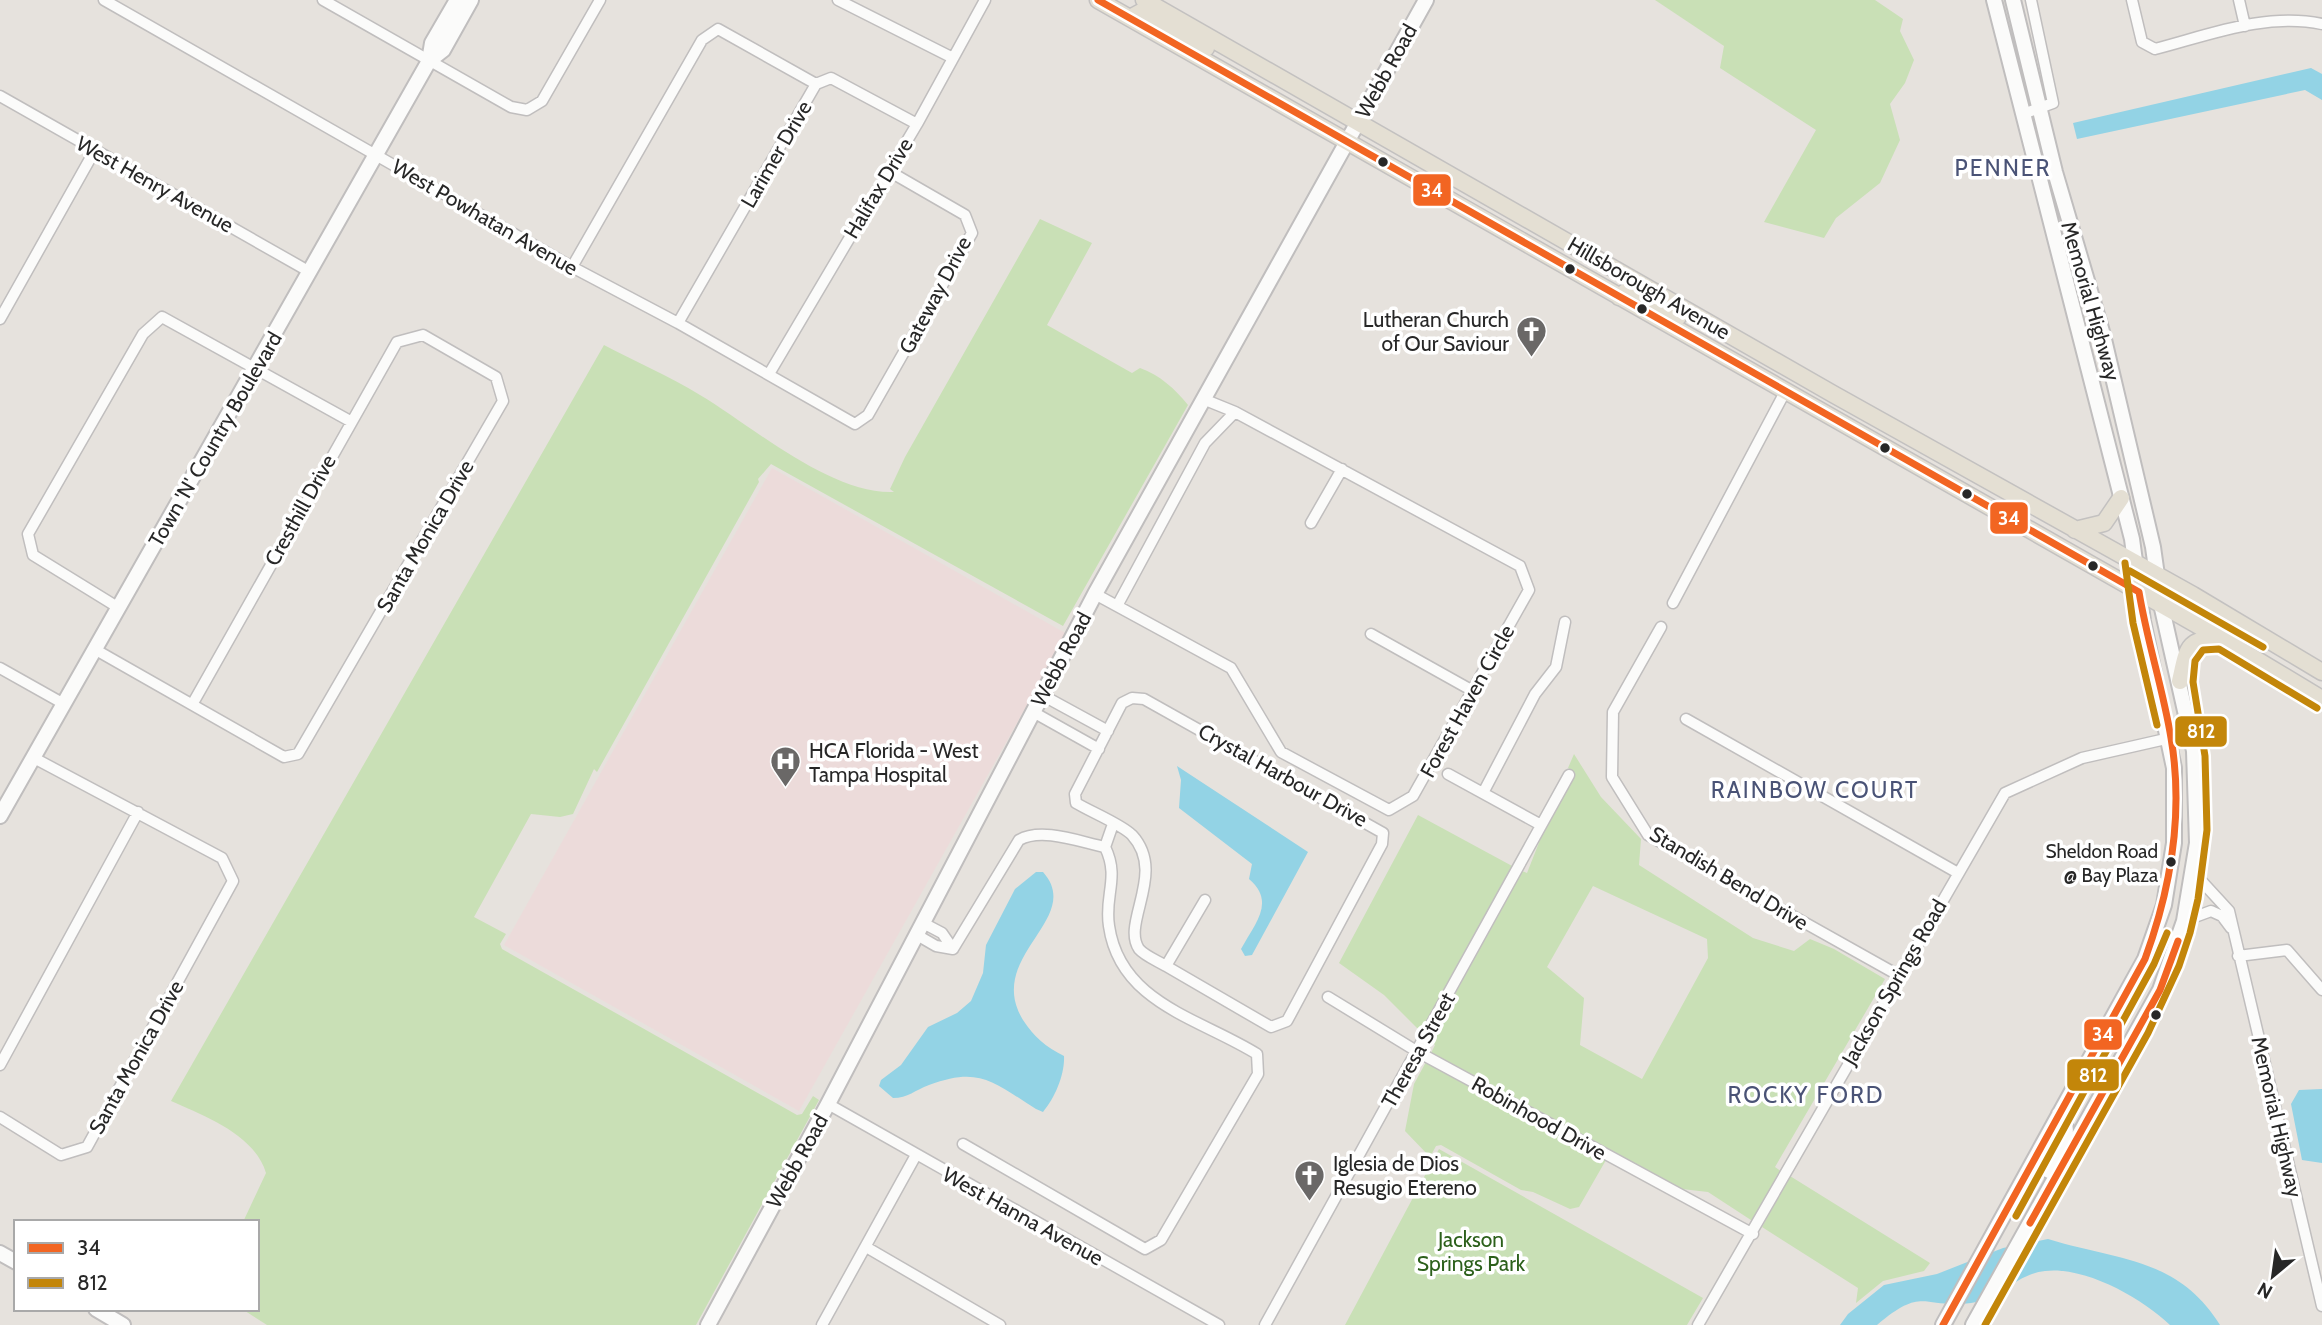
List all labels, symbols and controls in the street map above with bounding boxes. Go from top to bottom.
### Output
street label: Webb Road [1350,20,1422,122]
street label: Larimer Drive [735,96,817,212]
street label: West Henry Avenue [72,130,238,238]
street label: Halifax Drive [838,133,918,243]
street label: West Powhatan Avenue [388,154,582,280]
district label: PENNER [1955,154,2051,182]
unlabelled marker [1376,155,1390,169]
line badge: 34 [1412,173,1452,207]
text: 34 [1421,179,1443,202]
street label: Memorial Highway [2056,218,2126,384]
street label: Hillsborough Avenue [1564,231,1735,345]
street label: Gateway Drive [894,232,976,358]
unlabelled marker [1563,262,1577,276]
unlabelled marker [1635,302,1649,316]
place label: Lutheran Church of Our Saviour [1363,307,1509,356]
church icon: Lutheran Church of Our Saviour [1515,314,1549,358]
street label: Town 'N' Country Boulevard [143,327,287,551]
unlabelled marker [1878,441,1892,455]
street label: Cresthill Drive [259,450,341,570]
street label: Santa Monica Drive [371,455,479,617]
unlabelled marker [1960,487,1974,501]
line badge: 34 [1989,501,2029,535]
text: 34 [1998,507,2020,530]
unlabelled marker [2086,559,2100,573]
street label: Webb Road [1026,607,1096,711]
street label: Forest Haven Circle [1415,620,1519,782]
line badge: 812 [2174,715,2228,748]
street label: Crystal Harbour Drive [1194,718,1372,832]
text: 812 [2187,720,2215,743]
place label: HCA Florida - West Tampa Hospital [809,738,979,787]
hospital icon: HCA Florida - West Tampa Hospital [769,745,803,789]
district label: RAINBOW COURT [1711,776,1919,804]
street label: Standish Bend Drive [1645,821,1813,935]
place label: Sheldon Road @ Bay Plaza [2046,840,2158,887]
marker: Sheldon Road @ Bay Plaza [2164,855,2178,869]
street label: Jackson Springs Road [1836,895,1952,1070]
street label: Santa Monica Drive [83,976,189,1138]
street label: Theresa Street [1376,988,1460,1112]
unlabelled marker [2149,1008,2163,1022]
line badge: 34 [2083,1018,2123,1051]
text: 34 [2092,1023,2114,1046]
street label: Memorial Highway [2246,1034,2308,1200]
line badge: 812 [2066,1058,2120,1092]
text: 812 [2079,1064,2107,1087]
street label: Robinhood Drive [1468,1071,1611,1165]
district label: ROCKY FORD [1727,1081,1885,1109]
street label: Webb Road [761,1110,833,1212]
place label: Iglesia de Dios Resugio Etereno [1333,1151,1477,1200]
church icon: Iglesia de Dios Resugio Etereno [1293,1158,1327,1202]
street label: West Hanna Avenue [938,1161,1108,1271]
legend [14,1220,259,1311]
park label: Jackson Springs Park [1417,1227,1526,1276]
text: 34 [77,1235,101,1260]
north arrow [2238,1241,2308,1311]
text: 812 [77,1270,108,1295]
text: N [2254,1277,2276,1304]

